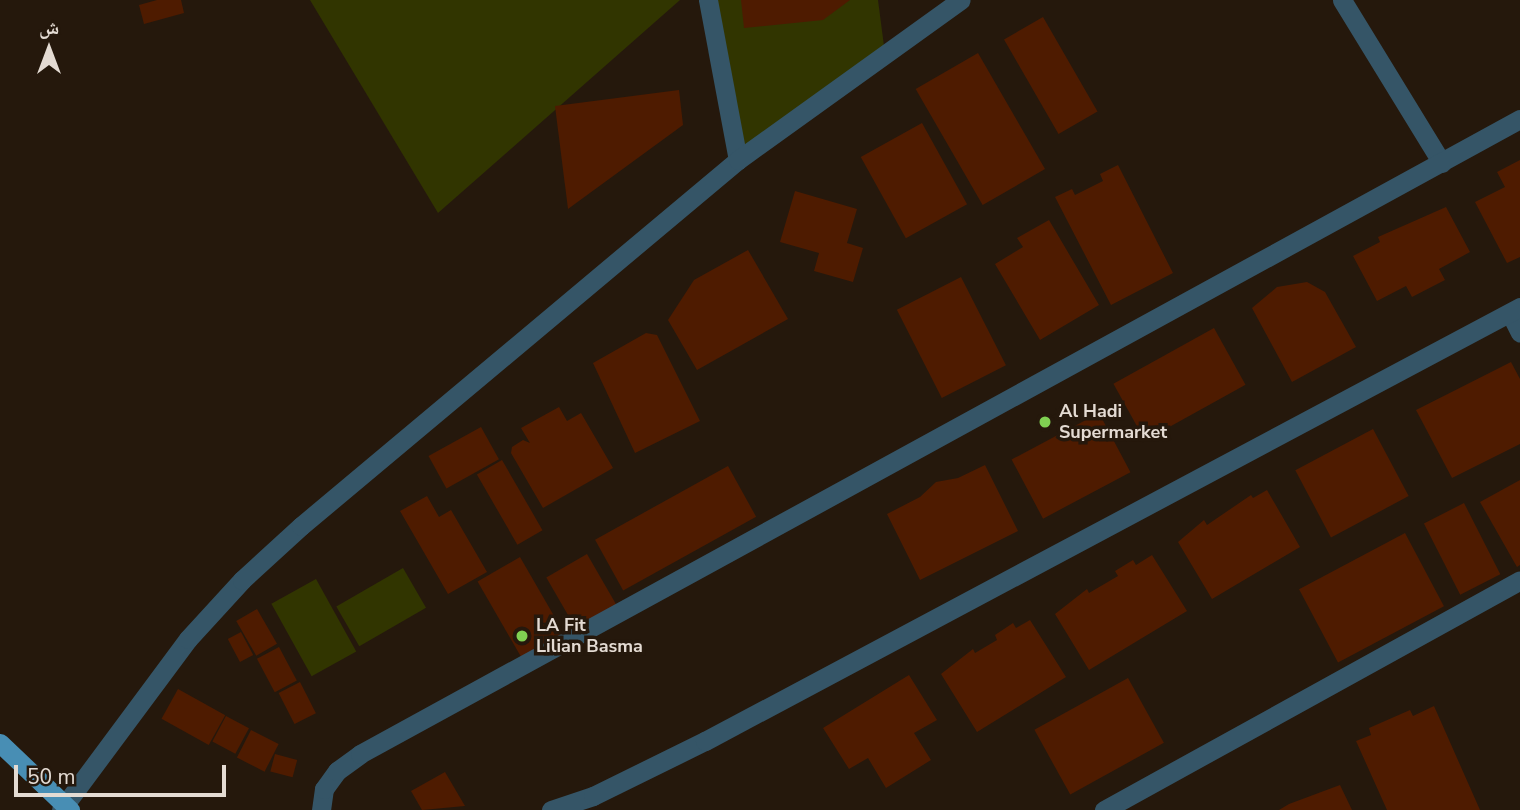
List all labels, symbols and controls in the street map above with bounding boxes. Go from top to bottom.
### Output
north arrow [14,14,84,84]
text: ش [39,15,59,41]
place label: Al Hadi Supermarket [1059,401,1167,444]
marker: Al Hadi Supermarket [1037,414,1053,430]
place label: LA Fit Lilian Basma [536,615,643,658]
marker: LA Fit Lilian Basma [514,628,530,644]
scale bar [18,750,229,794]
text: 50 m [27,763,76,791]

